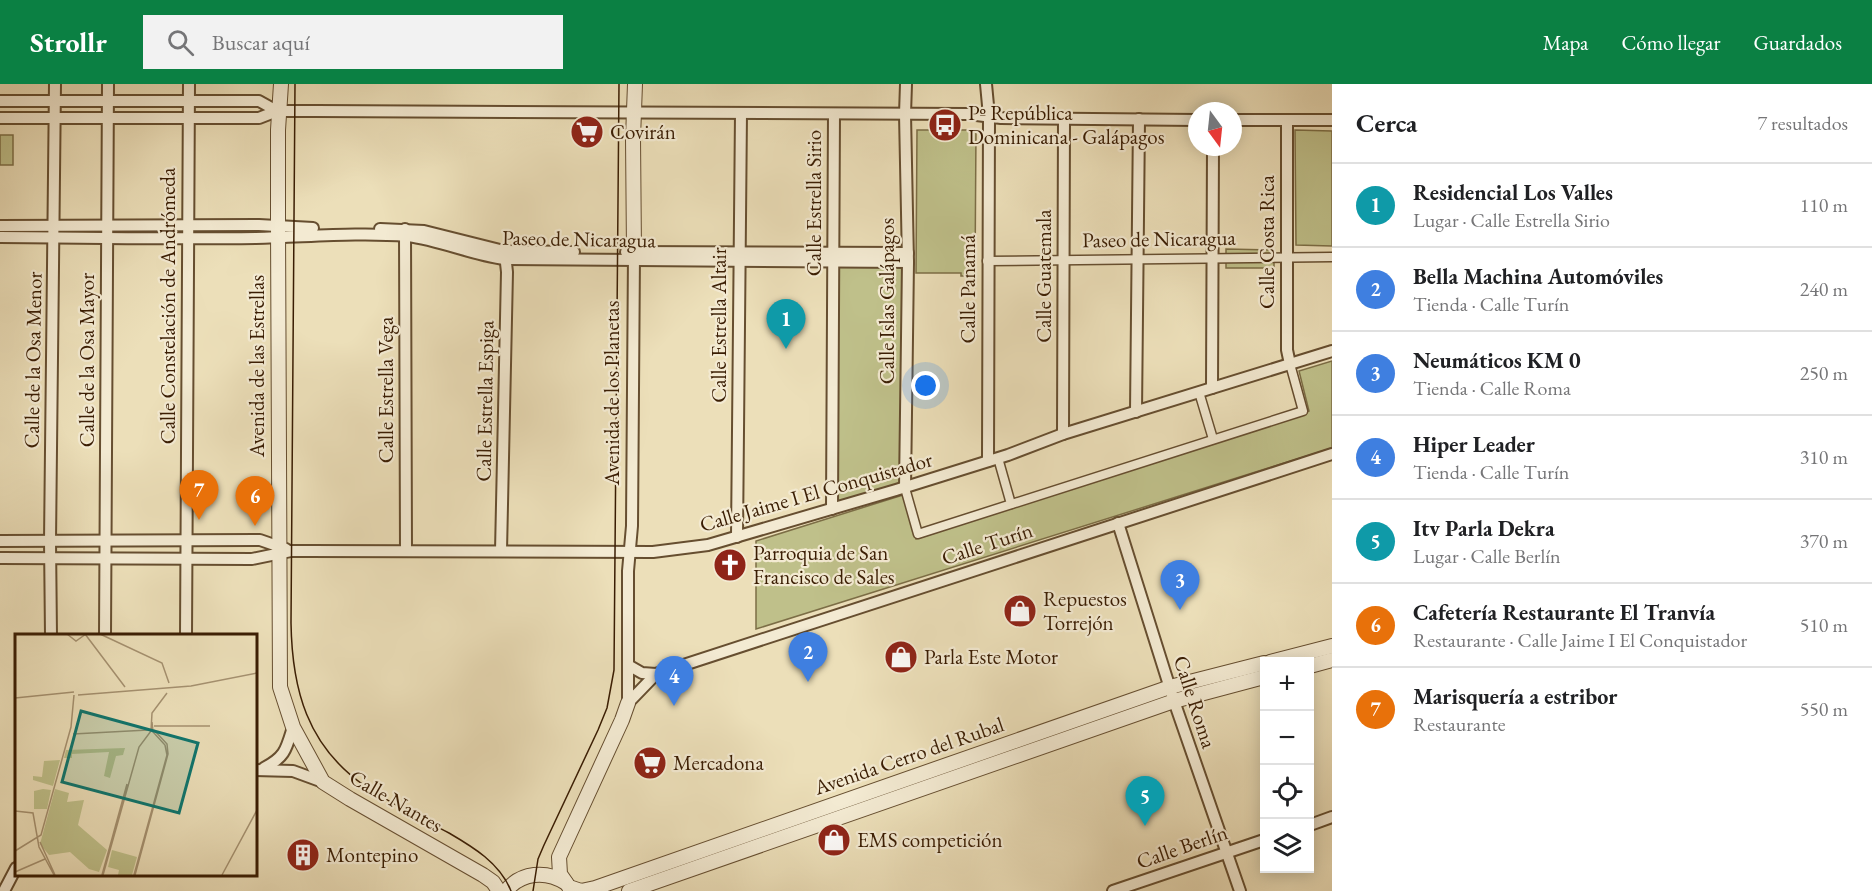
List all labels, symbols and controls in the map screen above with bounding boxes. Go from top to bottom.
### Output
search box [143,15,563,69]
text: Strollr [30,24,107,60]
icon: search [164,26,197,59]
text: Buscar aquí [212,28,310,57]
text: Mapa [1543,29,1588,56]
text: Cómo llegar [1621,29,1720,56]
text: Guardados [1753,29,1842,56]
place label: Pº República Dominicana - Galápagos [968,99,1165,150]
north arrow [1188,102,1242,156]
text: Cerca [1356,106,1417,140]
bus stop icon: Pº República Dominicana - Galápagos [927,107,963,143]
text: 7 resultados [1757,110,1848,136]
supermarket icon: Covirán [569,114,605,150]
place label: Covirán [610,118,676,145]
street label: Calle Estrella Sirio [800,130,827,276]
street label: Calle Constelación de Andrómeda [154,167,181,444]
street label: Calle Costa Rica [1253,175,1280,309]
text: Residencial Los Valles [1413,178,1613,207]
text: 1 [1370,192,1381,218]
text: 110 m [1800,192,1848,218]
text: Lugar · Calle Estrella Sirio [1413,207,1610,233]
street label: Calle Guatemala [1030,209,1057,343]
street label: Calle Islas Galápagos [873,218,900,384]
street label: Paseo de Nicaragua [502,224,657,253]
street label: Paseo de Nicaragua [1082,224,1237,253]
street label: Calle Panamá [954,234,981,343]
street label: Calle Estrella Altair [705,247,732,403]
text: Bella Machina Automóviles [1413,262,1663,291]
street label: Calle de la Osa Menor [17,271,48,449]
street label: Calle de la Osa Mayor [73,273,100,447]
street label: Avenida de las Estrellas [243,275,270,458]
text: 2 [1370,276,1381,302]
text: 240 m [1800,276,1848,302]
text: Tienda · Calle Turín [1413,291,1569,317]
street label: Avenida de los Planetas [598,300,625,486]
pin: 1 [766,300,806,349]
street label: Calle Estrella Vega [372,316,399,463]
street label: Calle Estrella Espiga [470,320,499,482]
text: Neumáticos KM 0 [1413,346,1581,375]
text: 3 [1370,360,1381,386]
text: 250 m [1800,360,1848,386]
your location [911,371,940,400]
text: Tienda · Calle Roma [1413,375,1571,401]
text: Hiper Leader [1413,430,1535,459]
text: 4 [1370,444,1381,470]
text: 310 m [1800,444,1848,470]
street label: Calle Jaime I El Conquistador [696,445,935,538]
text: Tienda · Calle Turín [1413,459,1569,485]
pin: 7 [180,470,218,520]
pin: 6 [236,476,274,526]
text: Itv Parla Dekra [1413,514,1555,543]
street label: Calle Turín [938,516,1036,571]
text: 5 [1370,528,1381,554]
text: 370 m [1800,528,1848,554]
place label: Parroquia de San Francisco de Sales [753,539,895,590]
text: Lugar · Calle Berlín [1413,543,1561,569]
church icon: Parroquia de San Francisco de Sales [712,547,748,583]
pin: 3 [1160,560,1200,610]
place label: Repuestos Torrejón [1043,585,1127,636]
shop icon: Repuestos Torrejón [1002,593,1038,629]
text: Cafetería Restaurante El Tranvía [1413,598,1715,627]
text: 6 [1370,612,1381,638]
text: 510 m [1800,612,1848,638]
text: Restaurante · Calle Jaime I El Conquistador [1413,627,1747,653]
pin: 2 [788,632,828,682]
inset map [15,634,256,876]
shop icon: Parla Este Motor [883,639,919,675]
place label: Parla Este Motor [924,643,1058,670]
street label: Calle Roma [1168,652,1223,752]
pin: 4 [654,656,694,706]
map controls [1260,657,1314,873]
button: + [1260,657,1314,711]
text: Marisquería a estribor [1413,682,1617,711]
text: 7 [1370,696,1381,722]
text: 550 m [1800,696,1848,722]
street label: Avenida Cerro del Rubal [809,710,1007,801]
button: − [1260,711,1314,765]
text: Restaurante [1413,711,1506,737]
supermarket icon: Mercadona [632,745,668,781]
place label: Mercadona [673,749,764,776]
street label: Calle Nantes [345,763,448,838]
button: locate [1260,765,1314,819]
pin: 5 [1126,776,1164,826]
street label: Calle Berlín [1133,818,1231,875]
button: layers [1260,819,1314,873]
shop icon: EMS competición [816,822,852,858]
place label: EMS competición [857,826,1003,853]
building icon: Montepino [285,837,321,873]
place label: Montepino [326,841,418,868]

